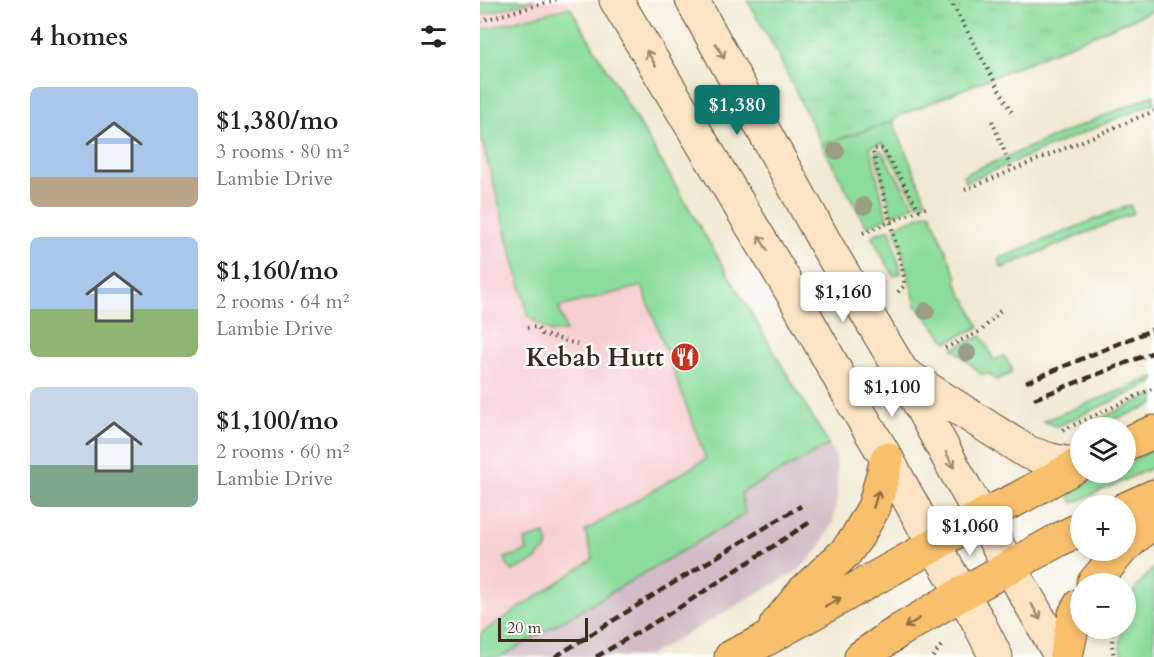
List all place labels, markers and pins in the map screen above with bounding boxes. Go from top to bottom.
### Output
pin: $1,380 [688,85,786,136]
pin: $1,160 [794,272,892,323]
place label: Kebab Hutt [526,340,664,375]
restaurant icon: Kebab Hutt [669,341,701,373]
pin: $1,100 [843,367,941,418]
pin: $1,060 [921,506,1019,557]

